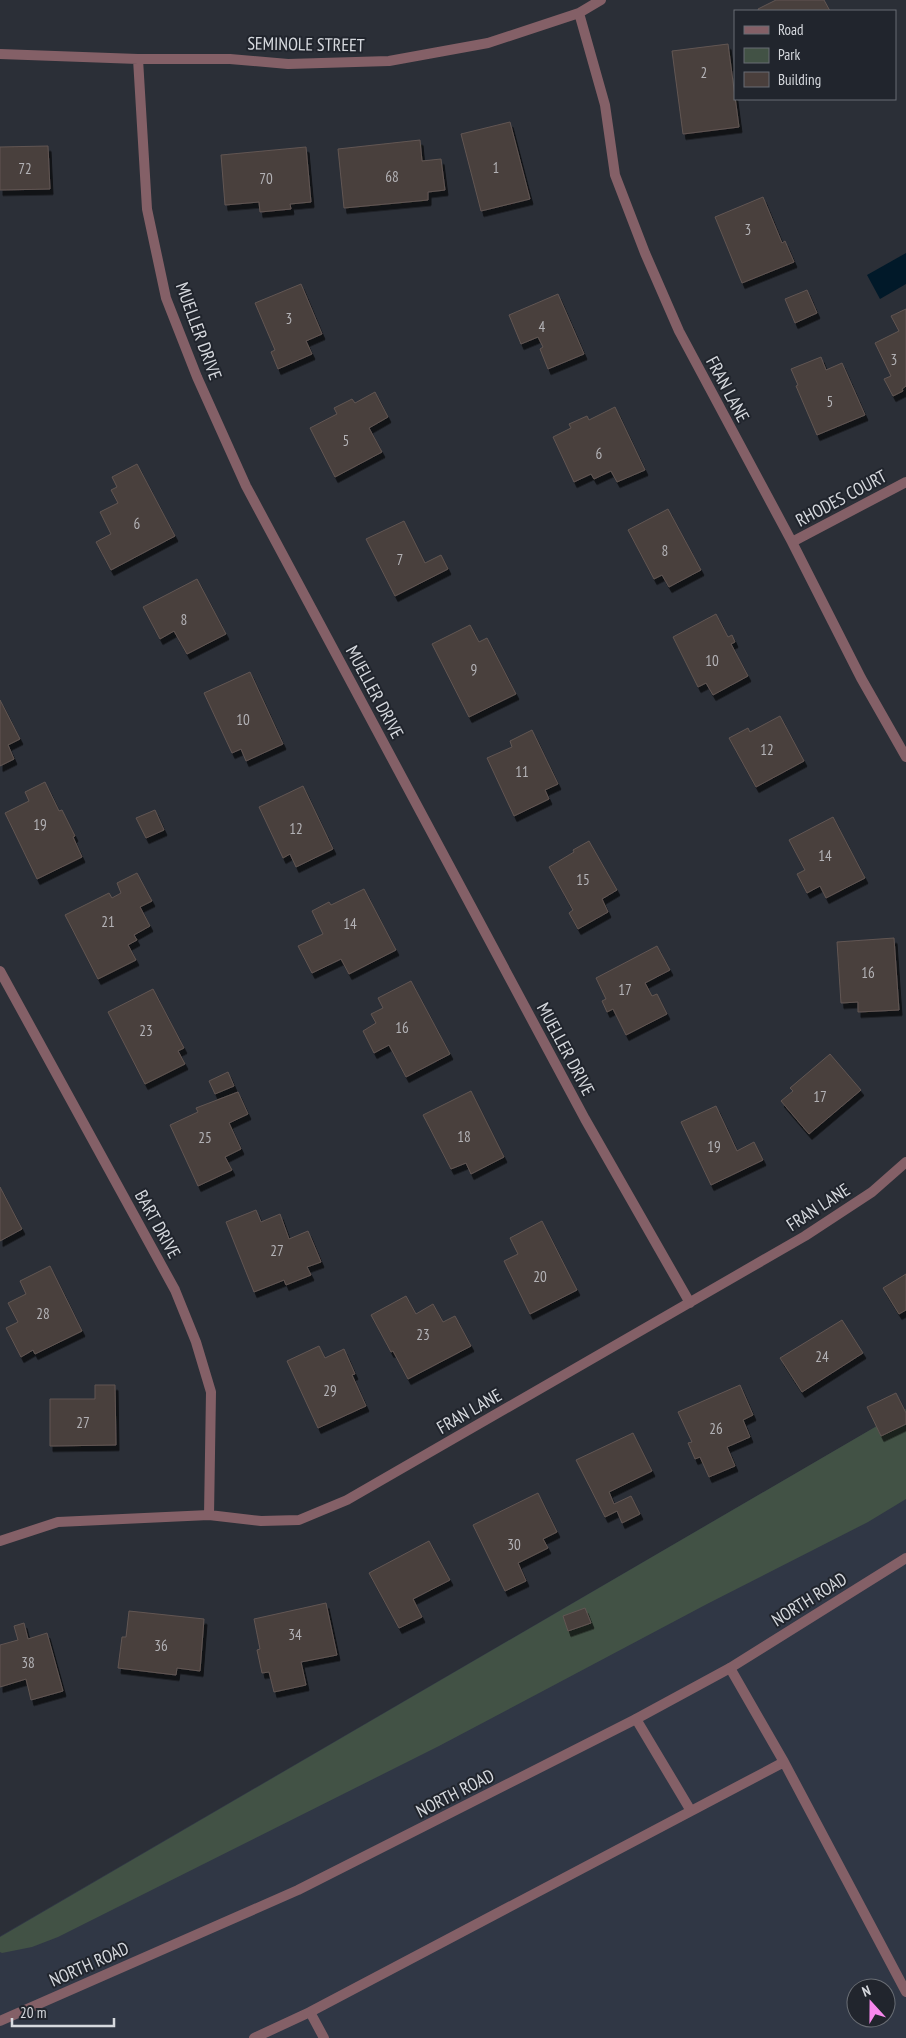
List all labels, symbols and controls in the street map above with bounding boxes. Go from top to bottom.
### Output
legend [734,10,896,100]
text: Road [778,20,804,39]
street label: SEMINOLE STREET [247,31,365,57]
text: Park [778,45,800,64]
house number: 2 [701,63,707,82]
text: Building [778,70,821,89]
house number: 1 [493,158,499,177]
house number: 72 [18,159,32,178]
house number: 68 [385,167,399,186]
house number: 70 [259,169,273,188]
house number: 3 [745,220,751,239]
street label: MUELLER DRIVE [171,279,227,383]
house number: 3 [286,309,292,328]
house number: 4 [539,317,546,336]
house number: 3 [891,350,897,369]
street label: FRAN LANE [701,352,755,426]
house number: 5 [827,392,833,411]
house number: 5 [343,431,349,450]
house number: 6 [596,444,603,463]
street label: RHODES COURT [792,464,890,532]
house number: 6 [134,514,141,533]
house number: 8 [662,541,668,560]
house number: 7 [397,550,403,569]
house number: 8 [181,610,187,629]
street label: MUELLER DRIVE [341,642,409,742]
house number: 10 [705,651,719,670]
house number: 9 [471,660,477,679]
house number: 10 [236,710,250,729]
house number: 12 [760,740,774,759]
house number: 11 [515,762,529,781]
house number: 19 [33,815,47,834]
house number: 12 [289,819,303,838]
house number: 14 [818,846,832,865]
house number: 15 [576,870,590,889]
house number: 21 [101,912,115,931]
house number: 14 [343,914,357,933]
house number: 16 [861,963,875,982]
house number: 17 [618,980,632,999]
street label: MUELLER DRIVE [532,999,600,1099]
house number: 16 [395,1018,409,1037]
house number: 23 [139,1021,153,1040]
house number: 17 [813,1087,827,1106]
house number: 18 [457,1127,471,1146]
house number: 25 [198,1128,212,1147]
house number: 19 [707,1137,721,1156]
street label: FRAN LANE [782,1178,854,1236]
street label: BART DRIVE [130,1186,186,1262]
house number: 27 [270,1241,284,1260]
house number: 20 [533,1267,547,1286]
house number: 28 [36,1304,50,1323]
house number: 23 [416,1325,430,1344]
house number: 24 [815,1347,829,1366]
house number: 29 [323,1381,337,1400]
street label: FRAN LANE [432,1383,506,1439]
house number: 27 [76,1413,90,1432]
house number: 26 [709,1419,723,1438]
house number: 30 [507,1535,521,1554]
street label: NORTH ROAD [767,1567,851,1631]
house number: 34 [288,1625,302,1644]
house number: 36 [154,1636,168,1655]
house number: 38 [21,1653,35,1672]
street label: NORTH ROAD [412,1764,498,1822]
street label: NORTH ROAD [46,1936,132,1992]
north arrow [846,1978,896,2028]
text: N [860,1981,873,2001]
scale bar [12,1996,115,2028]
text: 20 m [20,2003,46,2022]

